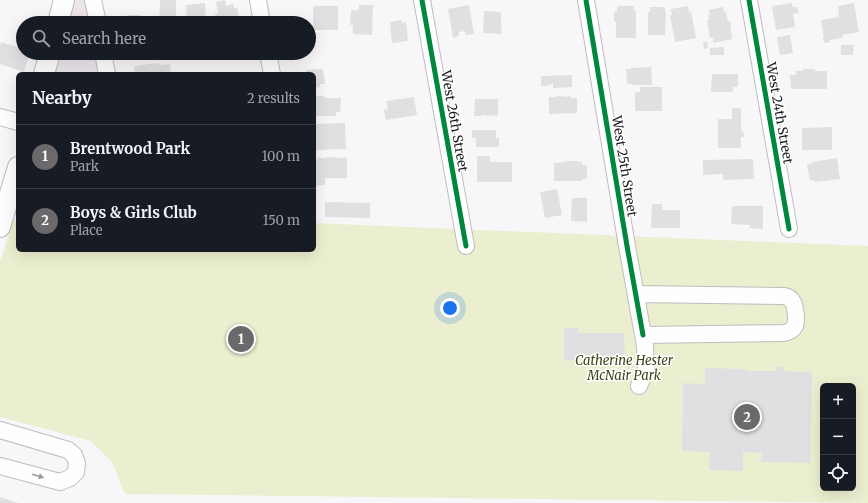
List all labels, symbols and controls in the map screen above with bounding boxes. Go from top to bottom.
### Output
search box [16,16,316,60]
icon: search [30,27,52,49]
text: Search here [62,29,146,48]
street label: West 24th Street [762,60,797,165]
street label: West 26th Street [437,68,472,173]
text: Nearby [32,87,92,109]
text: 2 results [247,90,300,107]
street label: West 25th Street [608,113,641,218]
text: Brentwood Park [70,139,190,158]
text: 1 [42,148,48,165]
text: 100 m [262,148,300,165]
text: Park [70,158,99,175]
text: Boys & Girls Club [70,203,197,222]
text: 2 [41,212,49,229]
text: 150 m [263,212,300,229]
text: Place [70,222,103,239]
your location [440,298,460,318]
pin: 1 [228,324,254,354]
park label: Catherine Hester McNair Park [575,352,674,384]
map controls [820,383,856,491]
button: + [820,383,856,419]
pin: 2 [734,402,760,432]
button: − [820,419,856,455]
button: locate [820,455,856,491]
one-way arrow [32,473,44,479]

